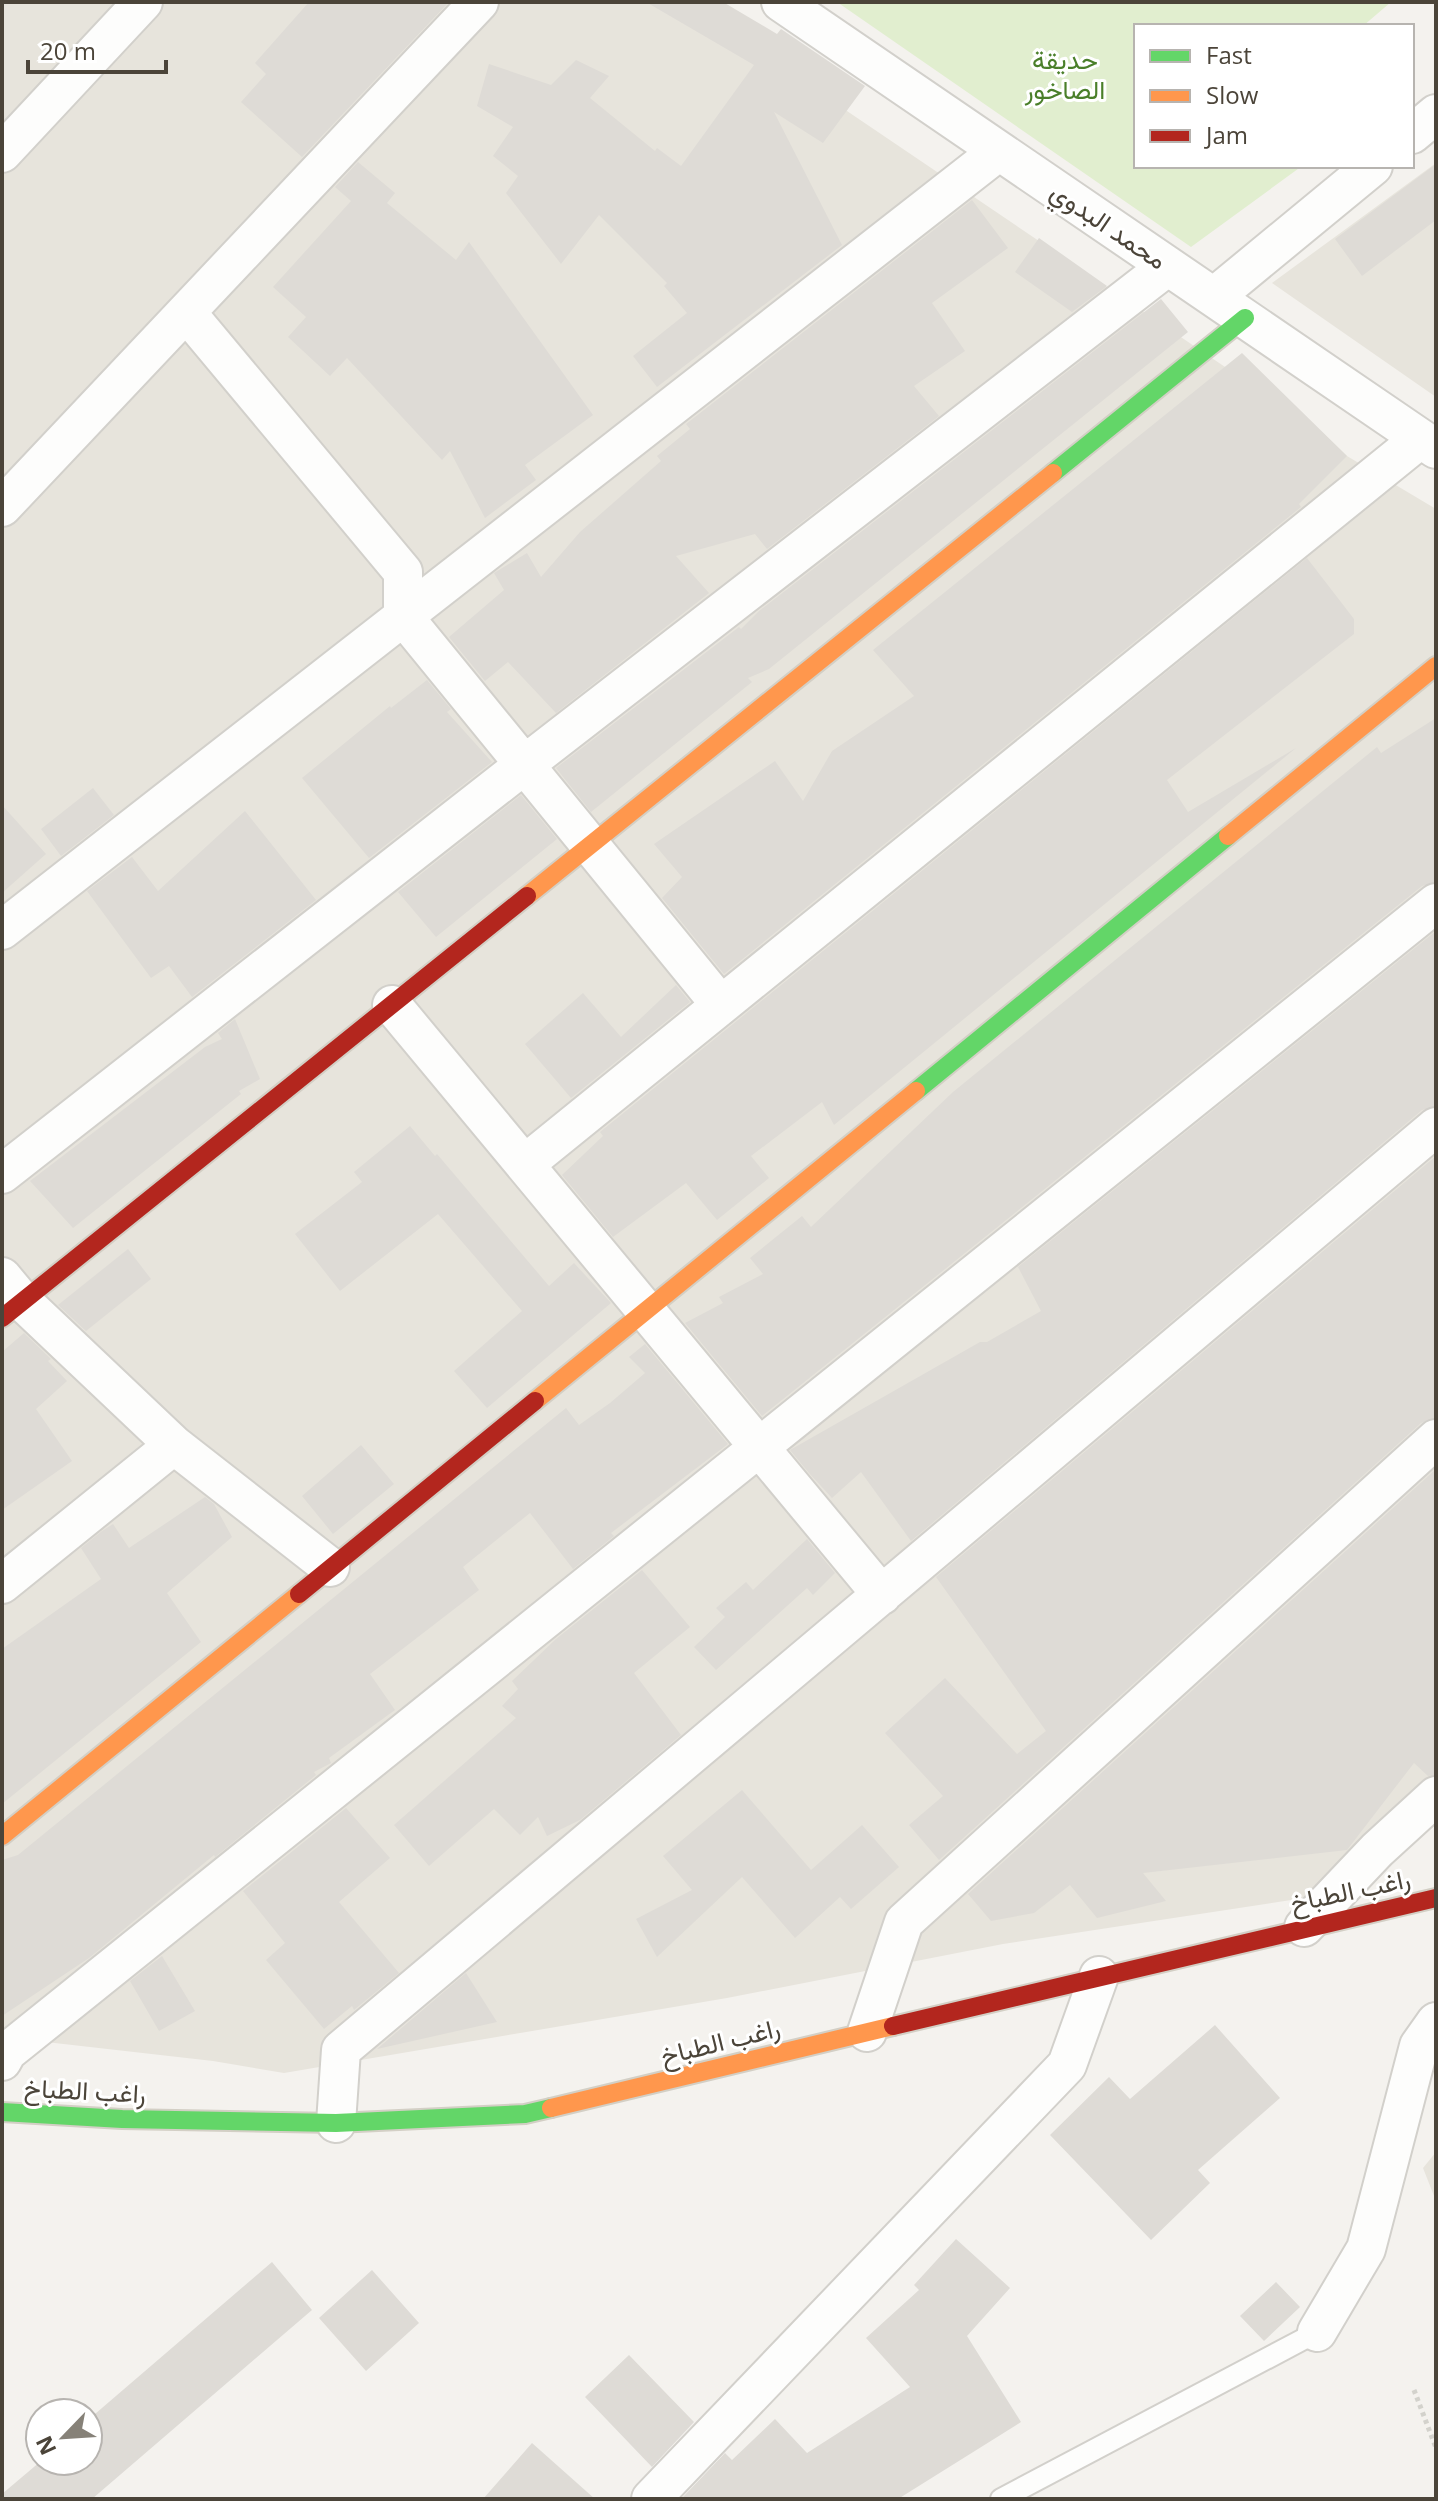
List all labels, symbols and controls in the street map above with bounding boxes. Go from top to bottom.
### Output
scale bar [28,24,166,74]
legend [1134,24,1414,168]
text: 20 m [40,34,96,67]
text: Fast [1206,38,1252,71]
park label: حديقة الصاخور [1024,41,1105,107]
text: Slow [1206,78,1259,111]
text: Jam [1204,118,1248,151]
street label: محمد البدوي [1041,173,1174,281]
street label: راغب الطباخ [1287,1860,1414,1921]
street label: راغب الطباخ [657,2009,784,2074]
street label: راغب الطباخ [23,2069,147,2112]
north arrow [24,2397,104,2477]
text: N [28,2431,62,2460]

